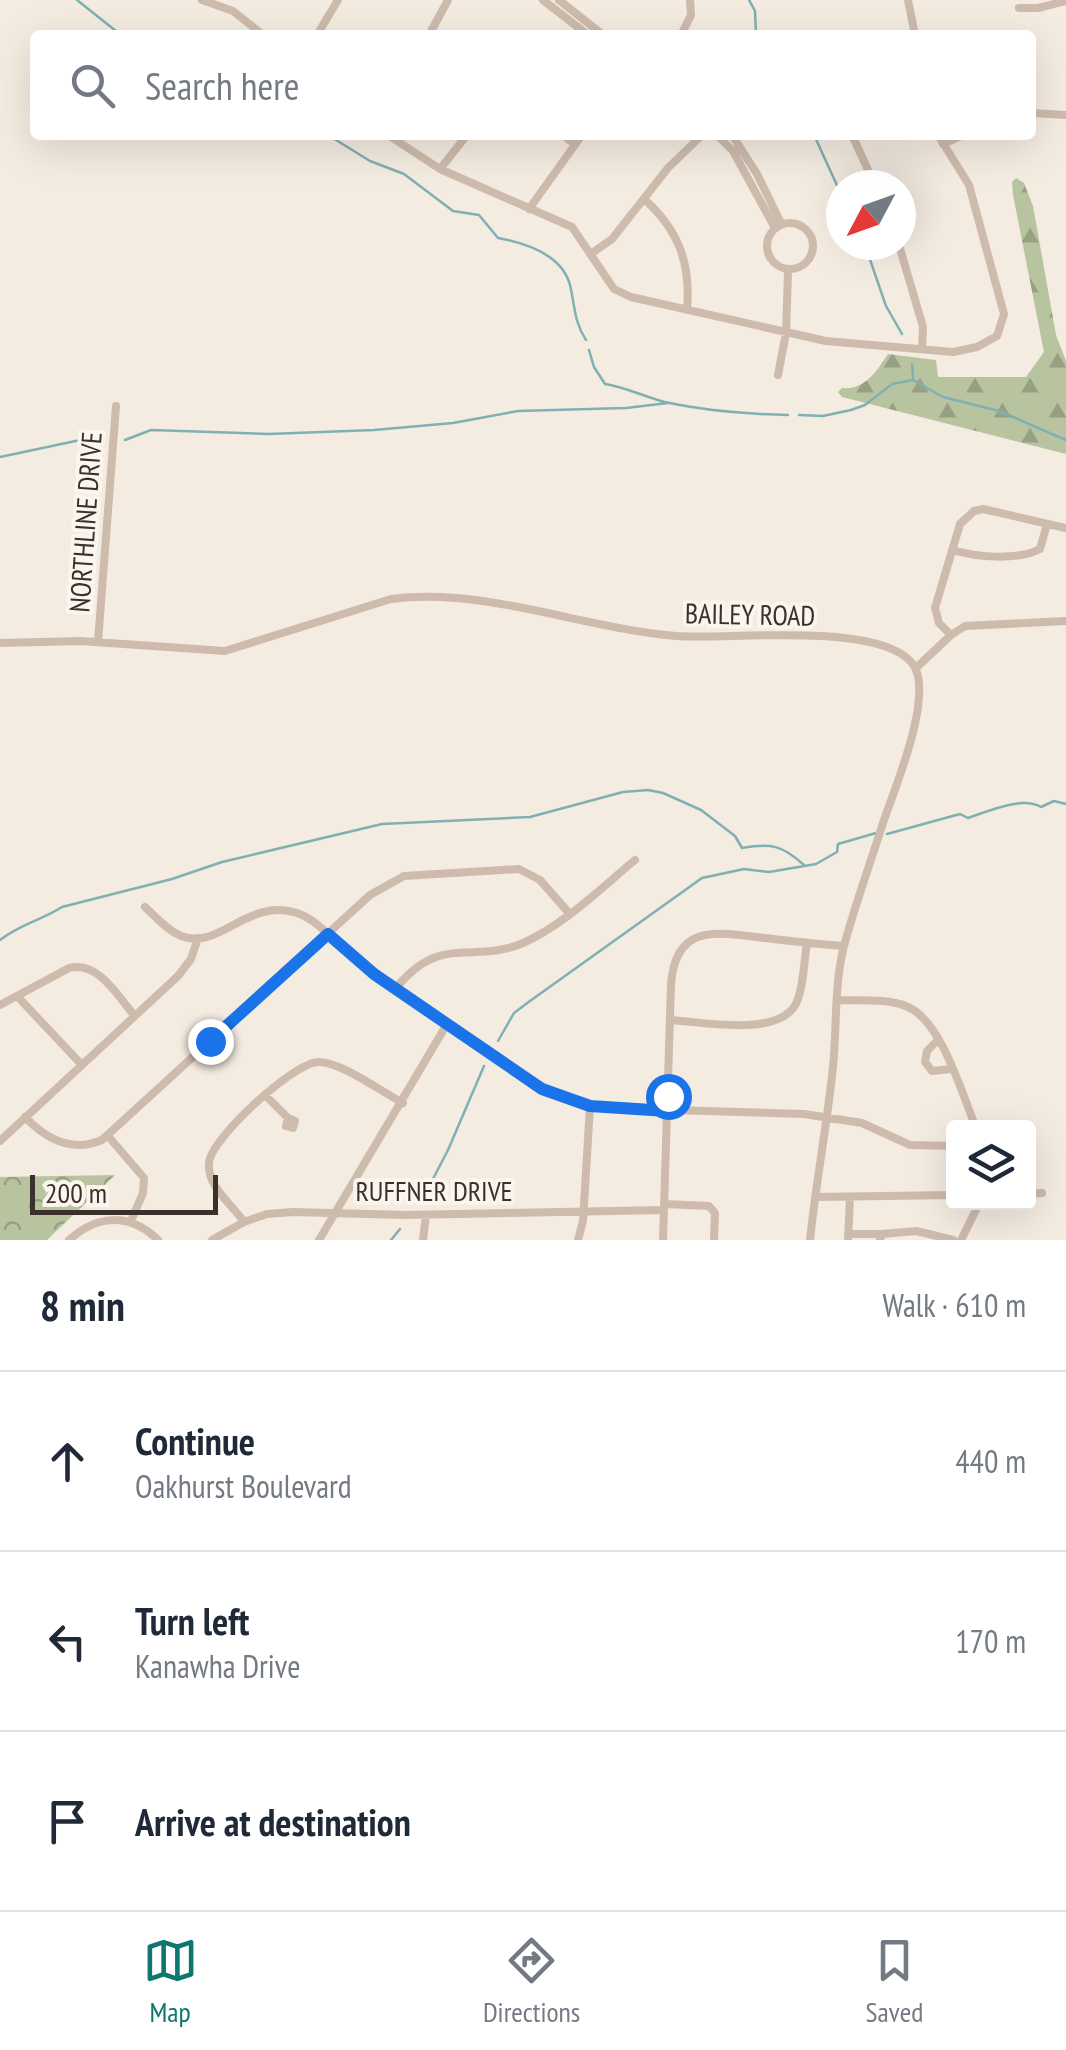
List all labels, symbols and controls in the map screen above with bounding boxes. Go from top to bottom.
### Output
search box [30,30,1036,140]
icon: search [65,58,120,113]
text: Search here [145,61,299,110]
north arrow [826,170,916,260]
street label: NORTHLINE DRIVE [60,430,110,614]
street label: BAILEY ROAD [685,594,815,634]
route end [188,1019,234,1065]
route start [646,1074,692,1120]
map controls [946,1120,1036,1210]
button: layers [946,1120,1036,1210]
scale bar [30,1170,218,1214]
street label: RUFFNER DRIVE [355,1172,513,1209]
text: 200 m [45,1174,107,1211]
text: 8 min [40,1278,125,1333]
text: Walk · 610 m [882,1284,1026,1326]
text: Continue [135,1416,255,1465]
icon: ahead [40,1434,95,1489]
text: 440 m [955,1440,1026,1482]
text: Oakhurst Boulevard [135,1465,352,1507]
text: Turn left [135,1596,249,1645]
icon: left [40,1614,95,1669]
text: 170 m [955,1620,1026,1662]
text: Kanawha Drive [135,1645,300,1687]
icon: arrive [40,1794,95,1849]
text: Arrive at destination [135,1797,411,1846]
tab: Map [143,1933,198,2030]
tab: Directions [483,1933,580,2030]
tab: Saved [866,1933,923,2030]

